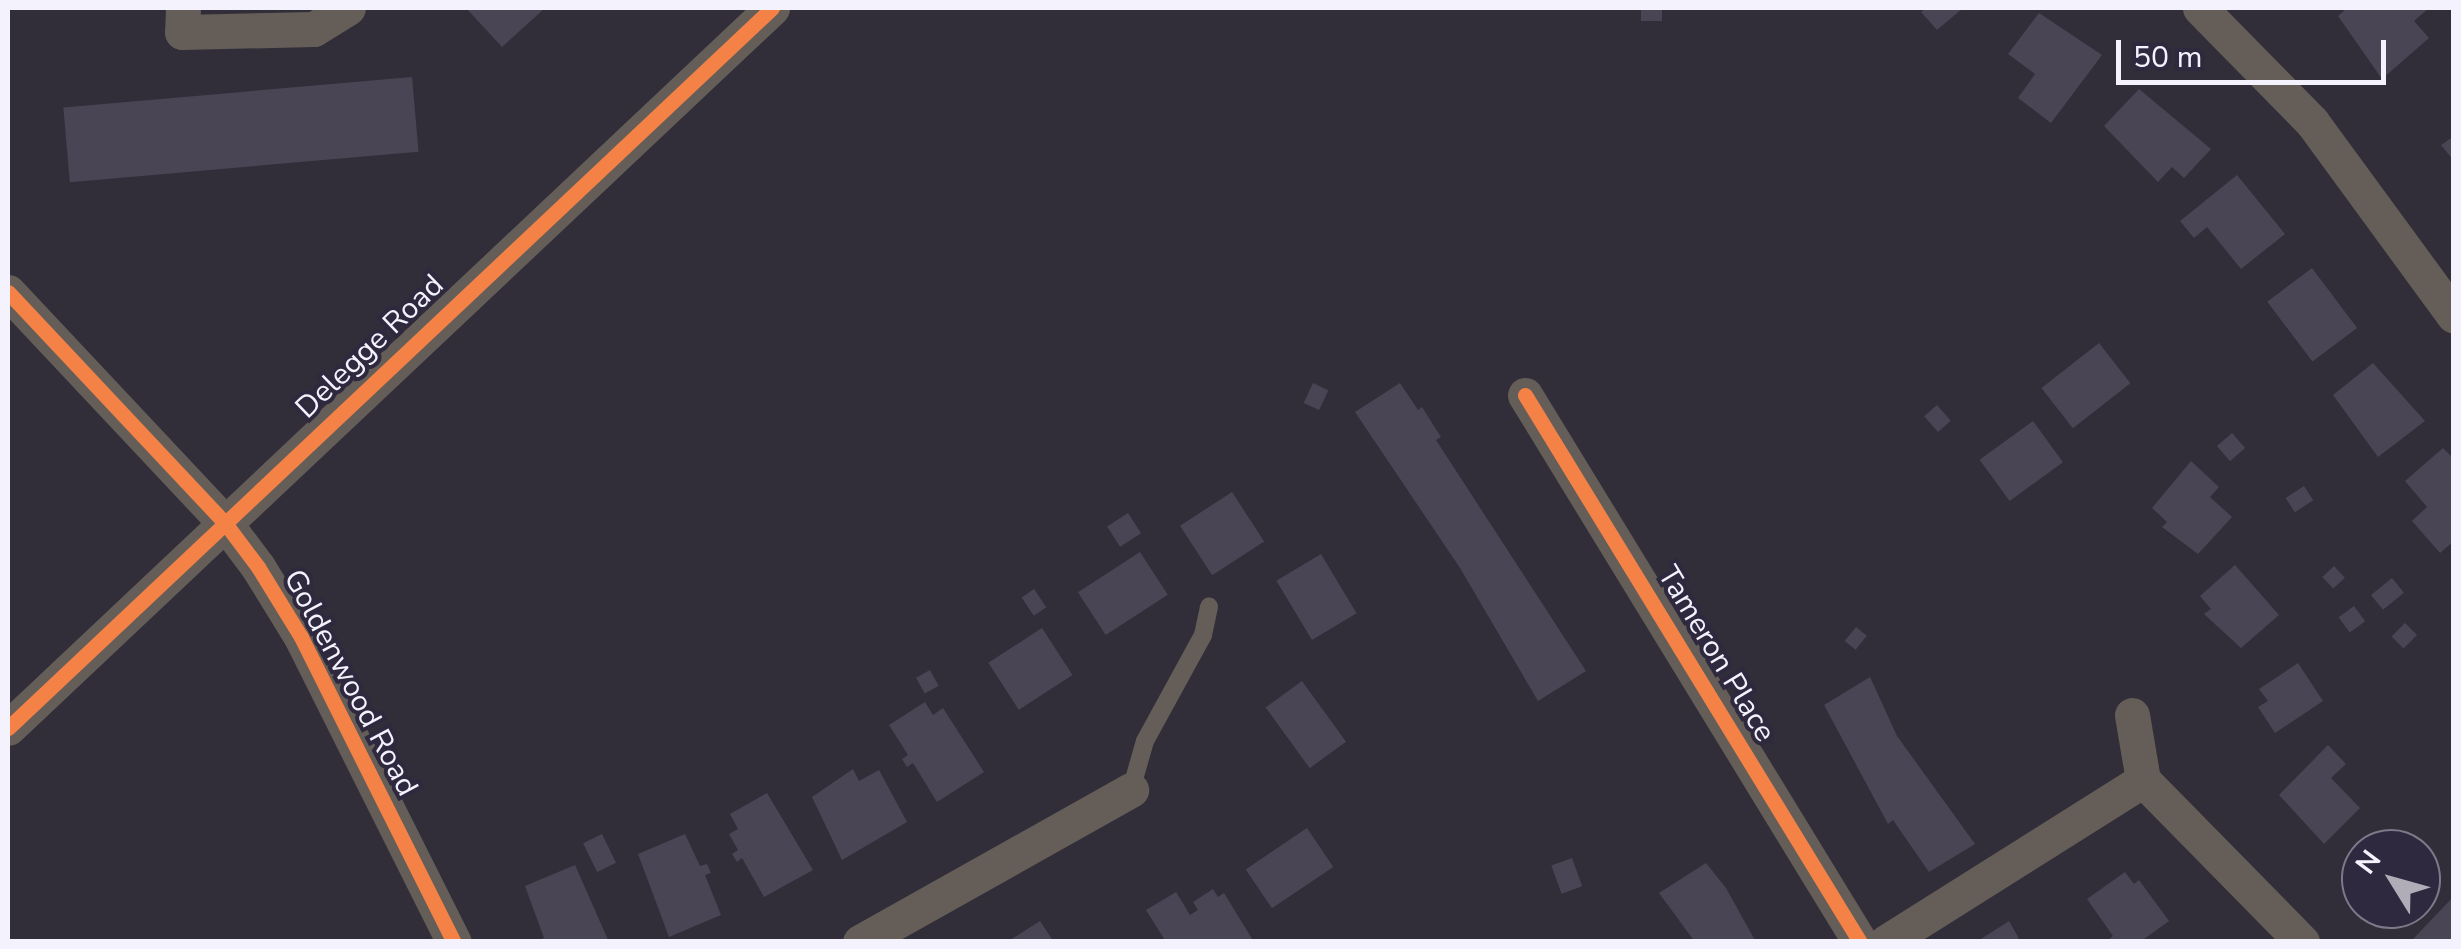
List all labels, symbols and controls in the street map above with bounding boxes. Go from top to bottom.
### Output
scale bar [2121,20,2391,82]
text: 50 m [2133,37,2202,78]
street label: Delegge Road [289,268,451,426]
street label: Tameron Place [1649,560,1783,748]
street label: Goldenwood Road [275,564,425,802]
north arrow [2341,829,2441,929]
text: N [2347,842,2390,882]

